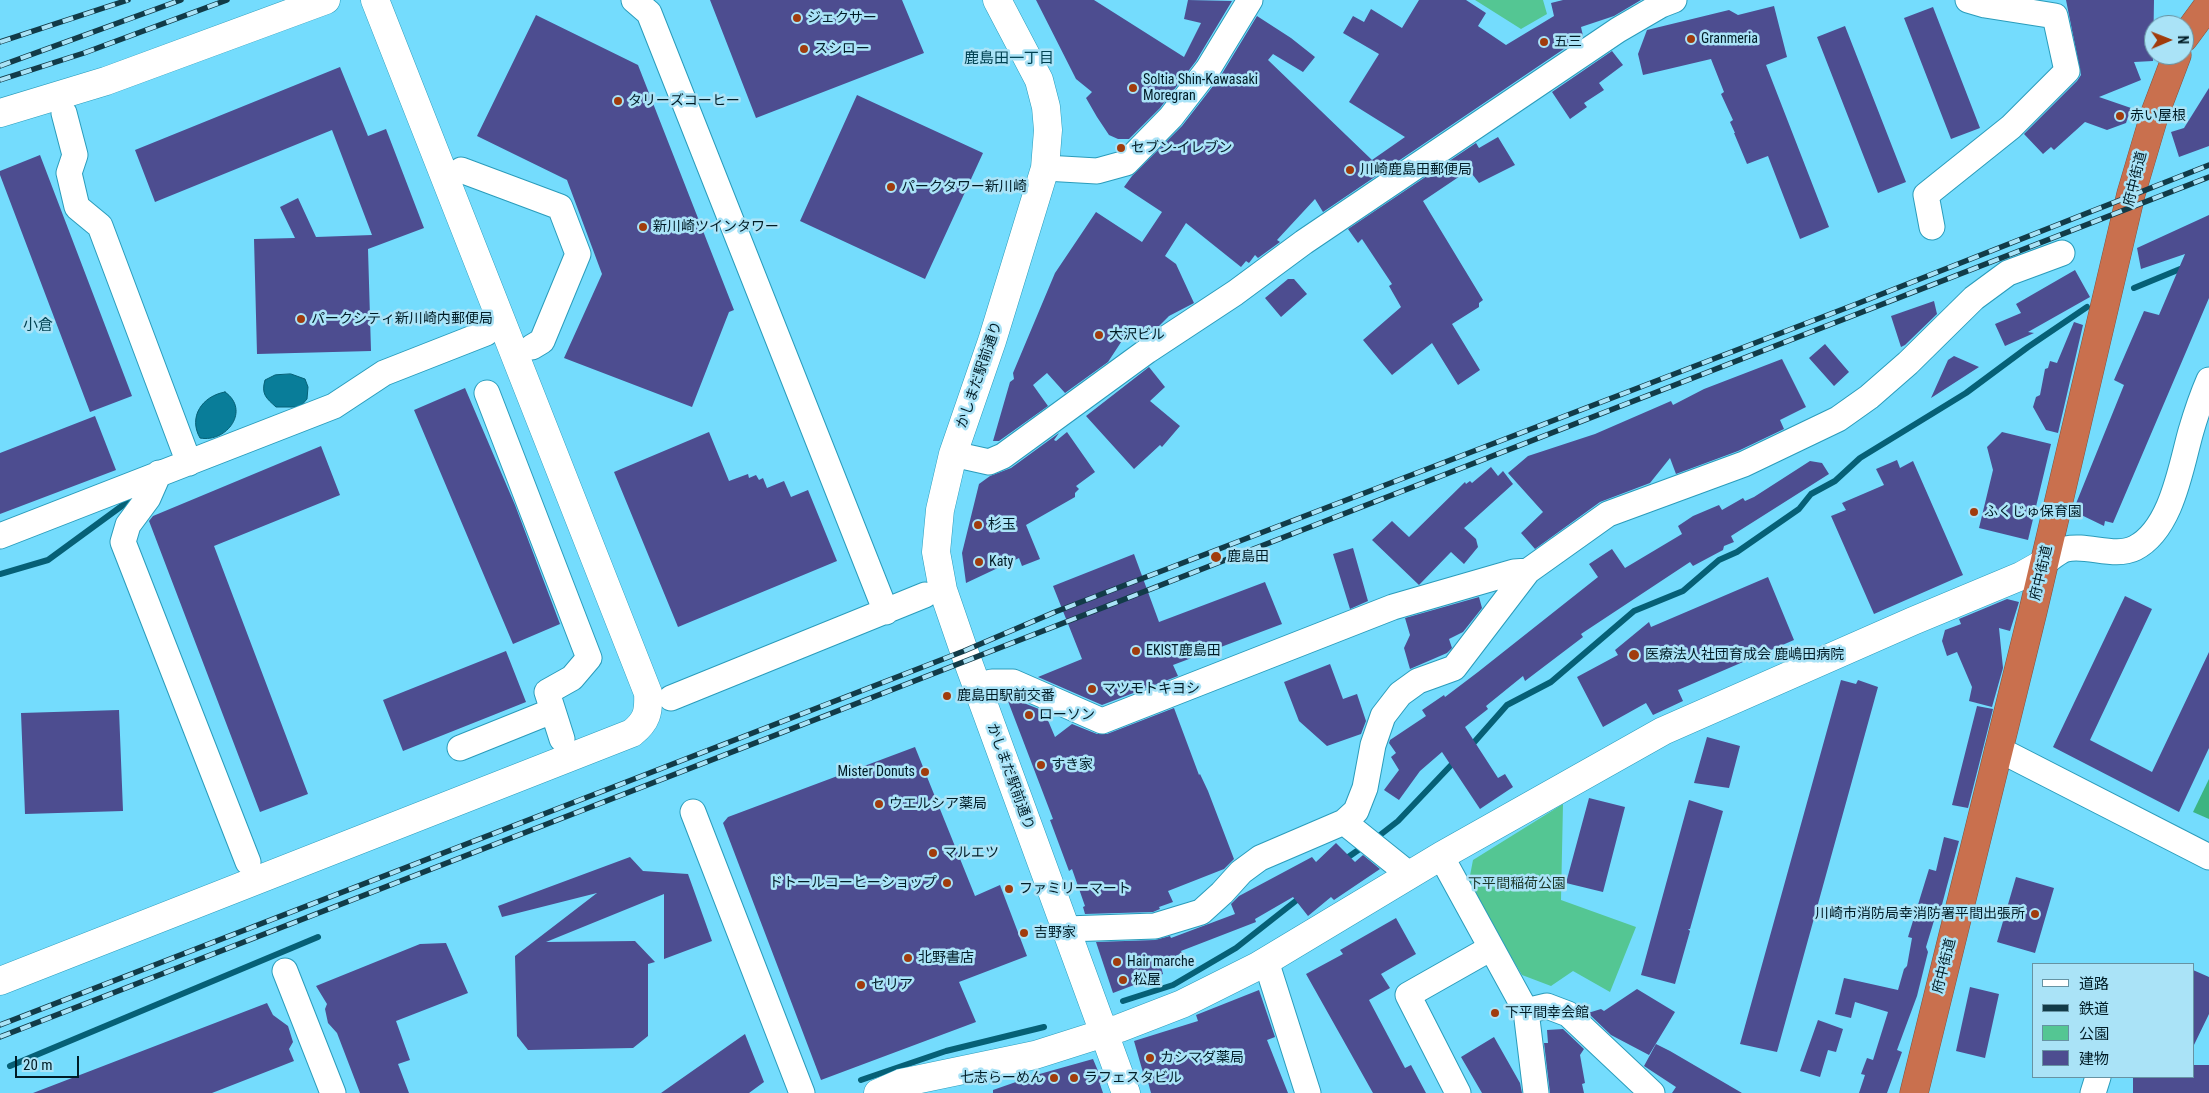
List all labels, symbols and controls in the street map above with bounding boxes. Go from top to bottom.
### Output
place label: ジェクサー [807,10,877,26]
marker: ジェクサー [791,12,803,24]
north arrow [2144,15,2194,65]
place label: Granmeria [1701,31,1758,47]
marker: Granmeria [1685,33,1697,45]
place label: 五三 [1554,34,1582,50]
text: N [2175,35,2191,44]
marker: 五三 [1538,36,1550,48]
place label: スシロー [814,41,870,57]
marker: スシロー [798,43,810,55]
district label: 鹿島田一丁目 [964,50,1054,68]
place label: Soltia Shin-Kawasaki Moregran [1143,72,1258,104]
marker: Soltia Shin-Kawasaki Moregran [1127,82,1139,94]
place label: タリーズコーヒー [628,93,740,109]
marker: タリーズコーヒー [612,95,624,107]
place label: 赤い屋根 [2130,108,2186,124]
marker: 赤い屋根 [2114,110,2126,122]
place label: セブン-イレブン [1131,140,1232,156]
marker: セブン-イレブン [1115,142,1127,154]
street label: 府中街道 [2121,150,2151,208]
place label: 川崎鹿島田郵便局 [1360,162,1472,178]
marker: 川崎鹿島田郵便局 [1344,164,1356,176]
place label: パークタワー新川崎 [901,179,1027,195]
marker: パークタワー新川崎 [885,181,897,193]
place label: 新川崎ツインタワー [653,219,779,235]
marker: 新川崎ツインタワー [637,221,649,233]
place label: パークシティ新川崎内郵便局 [311,311,493,327]
marker: パークシティ新川崎内郵便局 [295,313,307,325]
district label: 小倉 [23,317,53,335]
street label: かしまだ駅前通り [954,319,1006,431]
place label: 大沢ビル [1109,327,1165,343]
marker: 大沢ビル [1093,329,1105,341]
place label: ふくじゅ保育園 [1984,504,2082,520]
marker: ふくじゅ保育園 [1968,506,1980,518]
place label: 杉玉 [988,517,1016,533]
marker: 杉玉 [972,519,984,531]
street label: 府中街道 [2028,544,2056,602]
place label: 鹿島田 [1227,549,1269,565]
marker: 鹿島田 [1209,550,1223,564]
place label: Katy [989,554,1013,570]
marker: Katy [973,556,985,568]
place label: EKIST鹿島田 [1146,643,1221,659]
marker: EKIST鹿島田 [1130,645,1142,657]
place label: 医療法人社団育成会 鹿嶋田病院 [1645,647,1844,663]
marker: 医療法人社団育成会 鹿嶋田病院 [1627,648,1641,662]
place label: マツモトキヨシ [1102,681,1200,697]
marker: マツモトキヨシ [1086,683,1098,695]
place label: 鹿島田駅前交番 [957,688,1055,704]
marker: 鹿島田駅前交番 [941,690,953,702]
place label: ローソン [1039,707,1095,723]
marker: ローソン [1023,709,1035,721]
street label: かしまだ駅前通り [983,722,1037,832]
place label: すき家 [1051,757,1093,773]
marker: すき家 [1035,759,1047,771]
place label: Mister Donuts [838,764,915,780]
marker: Mister Donuts [919,766,931,778]
place label: ウエルシア薬局 [889,796,987,812]
marker: ウエルシア薬局 [873,798,885,810]
place label: マルエツ [943,845,999,861]
marker: マルエツ [927,847,939,859]
place label: ドトールコーヒーショップ [769,875,937,891]
park label: 下平間稲荷公園 [1468,876,1566,892]
marker: ドトールコーヒーショップ [941,877,953,889]
place label: ファミリーマート [1019,881,1131,897]
marker: ファミリーマート [1003,883,1015,895]
place label: 川崎市消防局幸消防署平間出張所 [1815,906,2025,922]
marker: 川崎市消防局幸消防署平間出張所 [2029,908,2041,920]
place label: 吉野家 [1034,925,1076,941]
marker: 吉野家 [1018,927,1030,939]
street label: 府中街道 [1930,937,1960,995]
place label: 北野書店 [918,950,974,966]
marker: 北野書店 [902,952,914,964]
place label: Hair marche [1127,954,1194,970]
marker: Hair marche [1111,956,1123,968]
legend [2032,963,2194,1078]
place label: 松屋 [1133,972,1161,988]
marker: 松屋 [1117,974,1129,986]
text: 道路 [2079,975,2109,993]
place label: セリア [871,977,913,993]
marker: セリア [855,979,867,991]
text: 鉄道 [2079,1000,2109,1018]
place label: 下平間幸会館 [1505,1005,1589,1021]
marker: 下平間幸会館 [1489,1007,1501,1019]
text: 公園 [2079,1025,2109,1043]
scale bar [18,1046,81,1078]
place label: カシマダ薬局 [1160,1050,1244,1066]
text: 建物 [2079,1050,2109,1068]
marker: カシマダ薬局 [1144,1052,1156,1064]
text: 20 m [23,1056,53,1074]
place label: 七志らーめん [960,1070,1044,1086]
place label: ラフェスタビル [1084,1070,1182,1086]
marker: 七志らーめん [1048,1072,1060,1084]
marker: ラフェスタビル [1068,1072,1080,1084]

